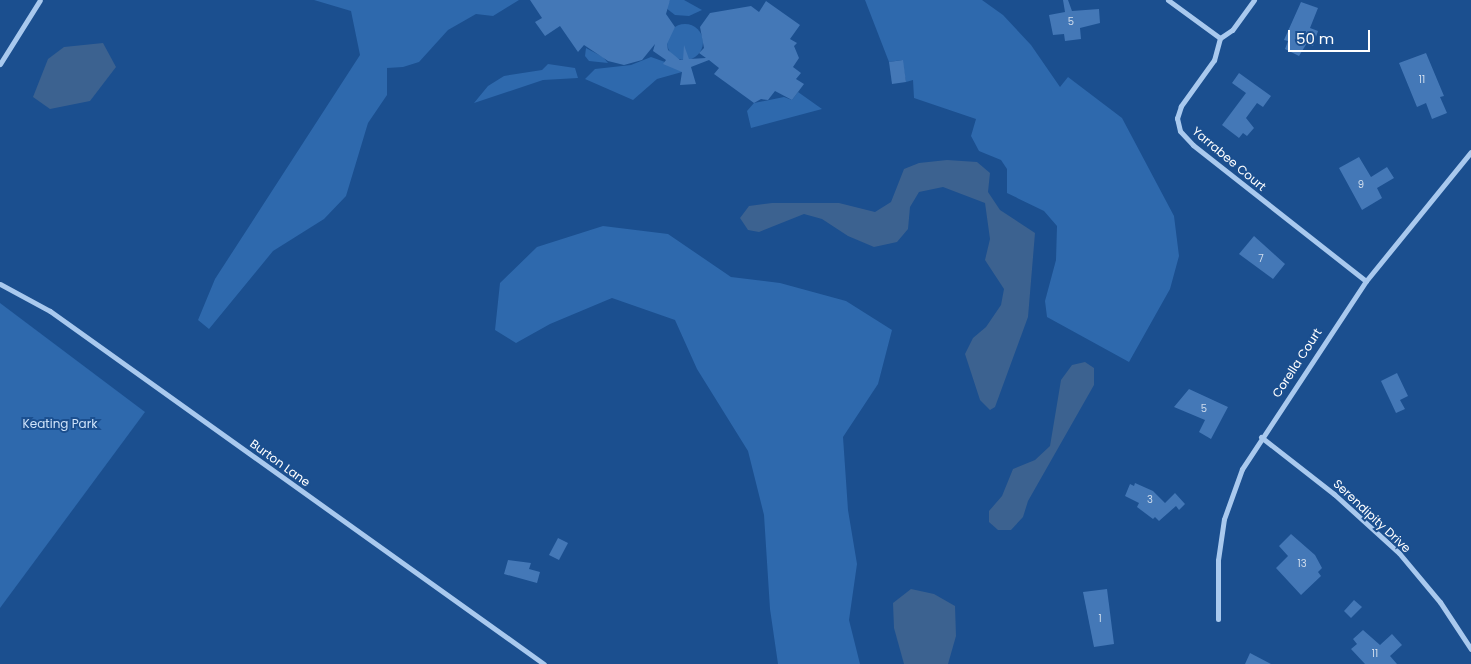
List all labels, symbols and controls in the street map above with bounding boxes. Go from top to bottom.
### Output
house number: 5 [1068,16,1074,28]
scale bar [1291,20,1374,52]
text: 50 m [1296,28,1334,49]
house number: 11 [1419,74,1425,86]
street label: Yarrabee Court [1189,124,1269,194]
house number: 9 [1358,179,1364,191]
house number: 7 [1258,253,1264,265]
street label: Corella Court [1269,326,1325,400]
house number: 5 [1201,403,1207,415]
park label: Keating Park [23,417,97,431]
street label: Burton Lane [247,436,313,490]
street label: Serendipity Drive [1330,476,1414,556]
house number: 3 [1147,494,1153,506]
house number: 13 [1297,558,1307,570]
house number: 1 [1098,613,1102,625]
house number: 11 [1372,648,1378,660]

